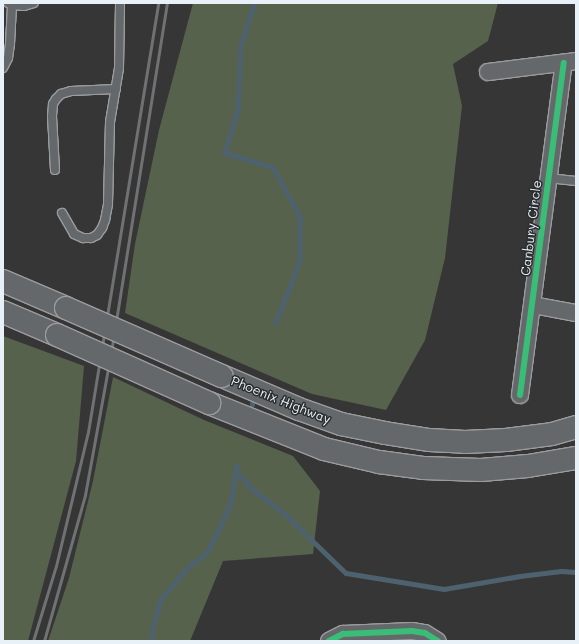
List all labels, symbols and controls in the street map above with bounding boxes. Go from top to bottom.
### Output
street label: Canbury Circle [517,179,545,277]
street label: Phoenix Highway [229,373,333,427]

